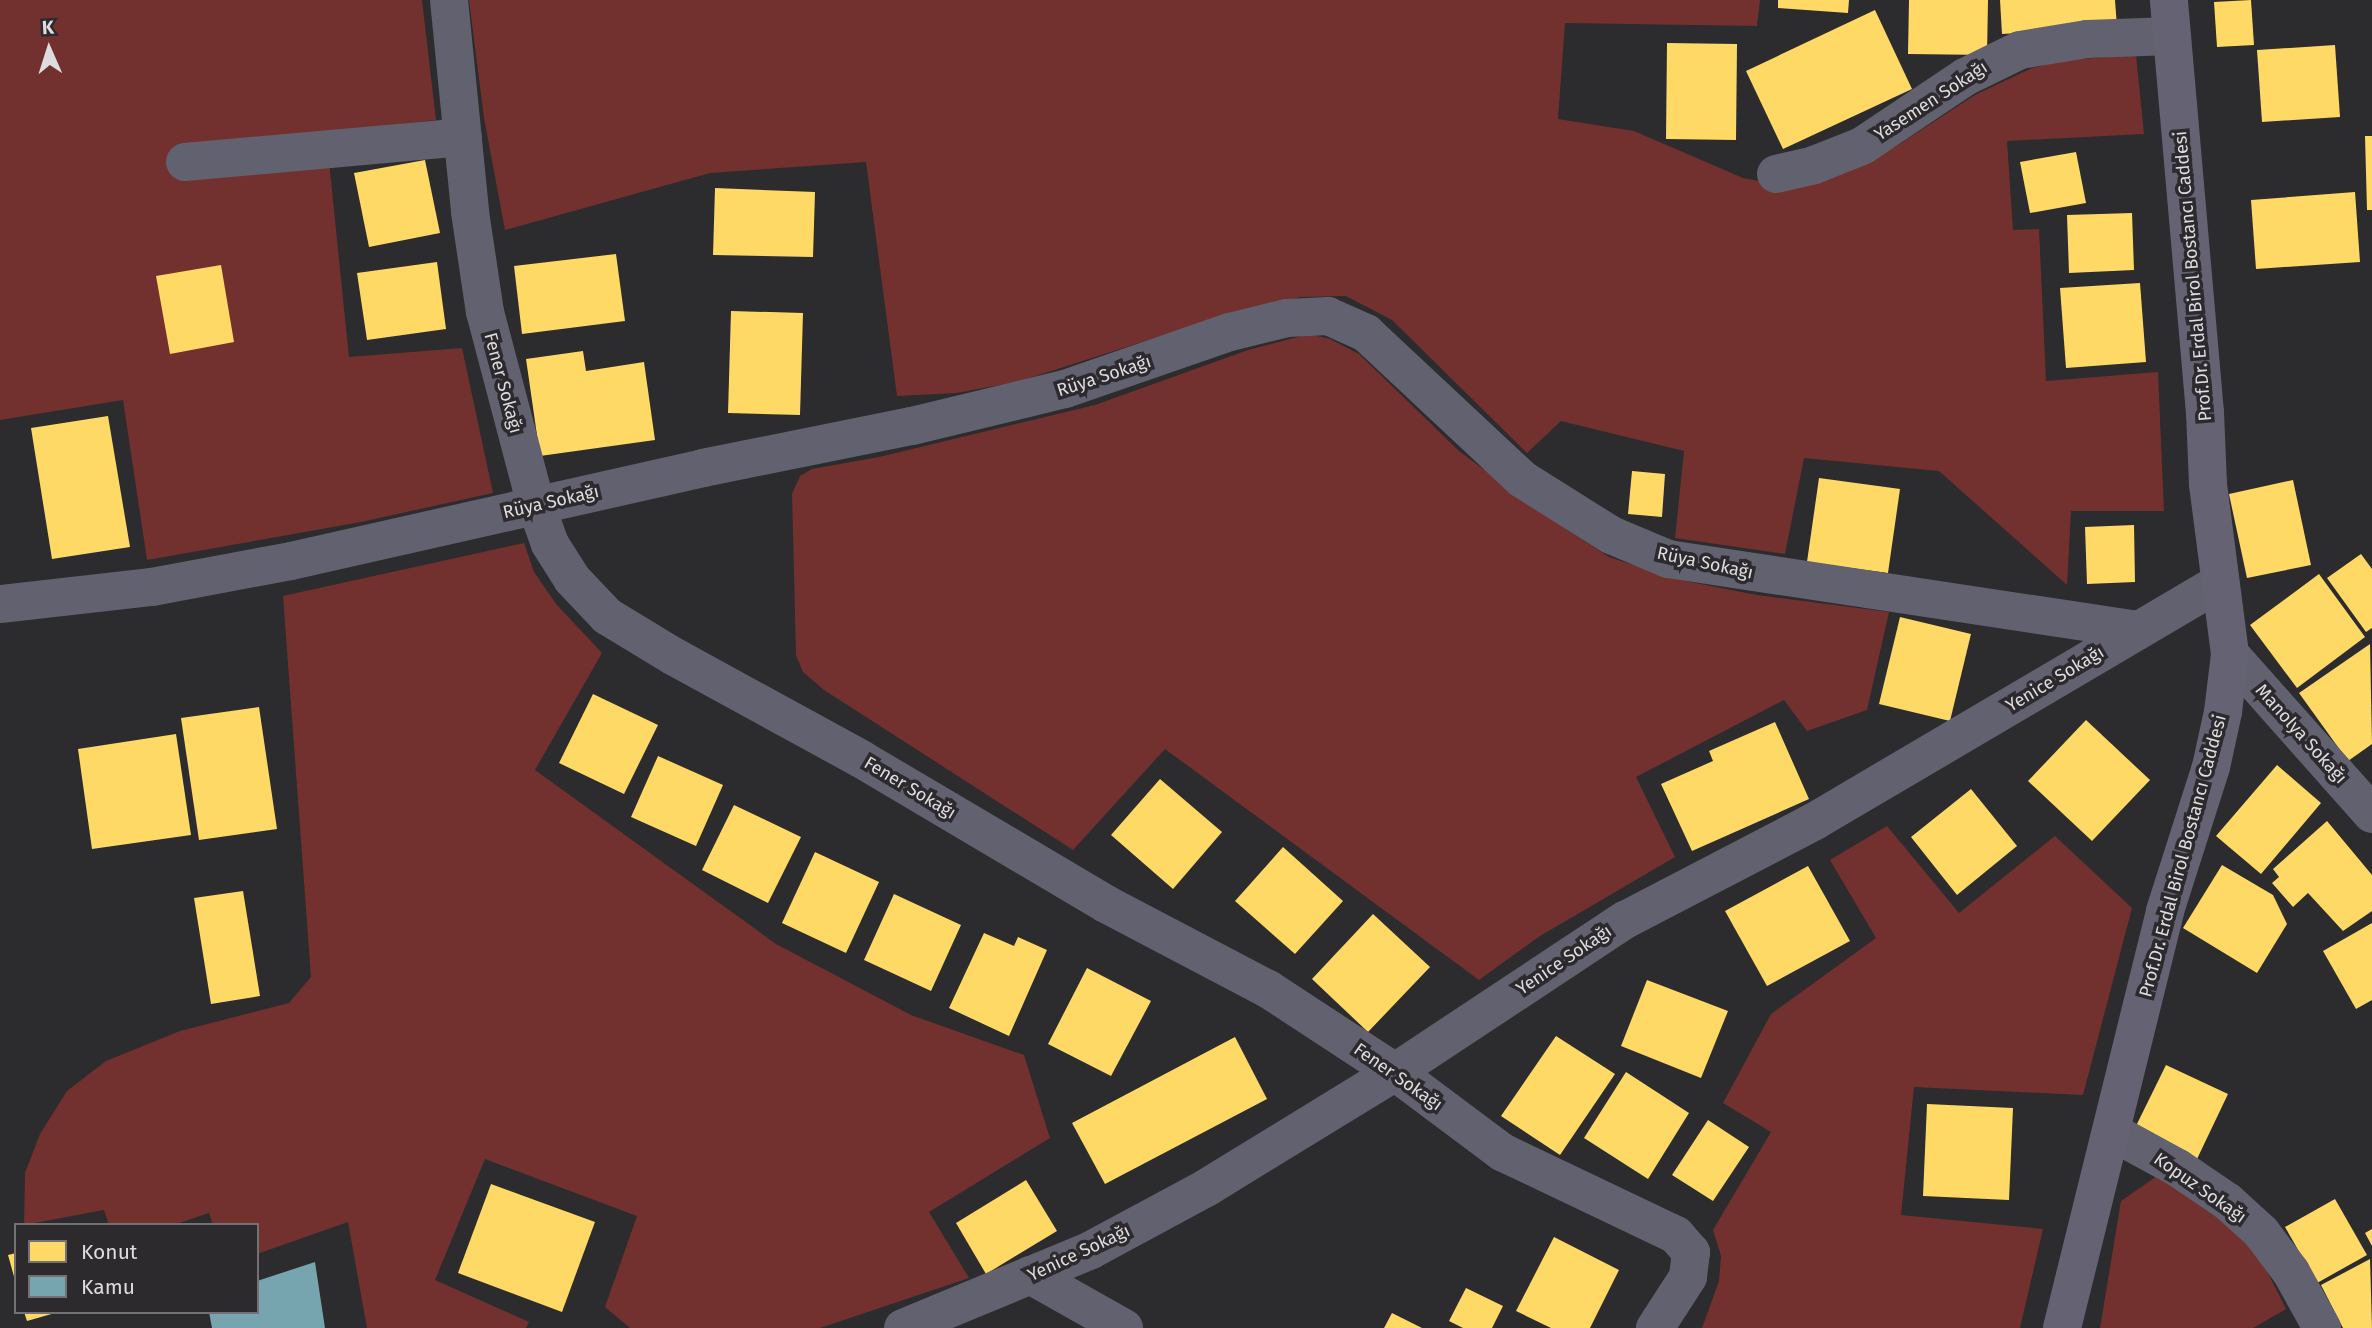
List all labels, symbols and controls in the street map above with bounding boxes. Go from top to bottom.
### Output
north arrow [14,14,84,84]
text: K [41,16,54,39]
street label: Yasemen Sokağı [1871,56,1991,146]
street label: Prof.Dr. Erdal Birol Bostancı Caddesi [2170,130,2216,422]
street label: Fener Sokağı [479,330,527,436]
street label: Rüya Sokağı [1054,351,1154,401]
street label: Rüya Sokağı [501,480,601,524]
street label: Rüya Sokağı [1655,542,1755,584]
street label: Yenice Sokağı [2002,641,2108,717]
street label: Manolya Sokağı [2251,680,2351,788]
street label: Prof.Dr. Erdal Birol Bostancı Caddesi [2135,712,2231,1000]
street label: Fener Sokağı [860,752,960,824]
street label: Yenice Sokağı [1512,920,1616,1000]
street label: Fener Sokağı [1349,1038,1447,1116]
street label: Kopuz Sokağı [2150,1148,2250,1228]
street label: Yenice Sokağı [1024,1220,1134,1286]
legend [14,1223,259,1314]
text: Konut [81,1239,137,1265]
text: Kamu [81,1274,135,1300]

